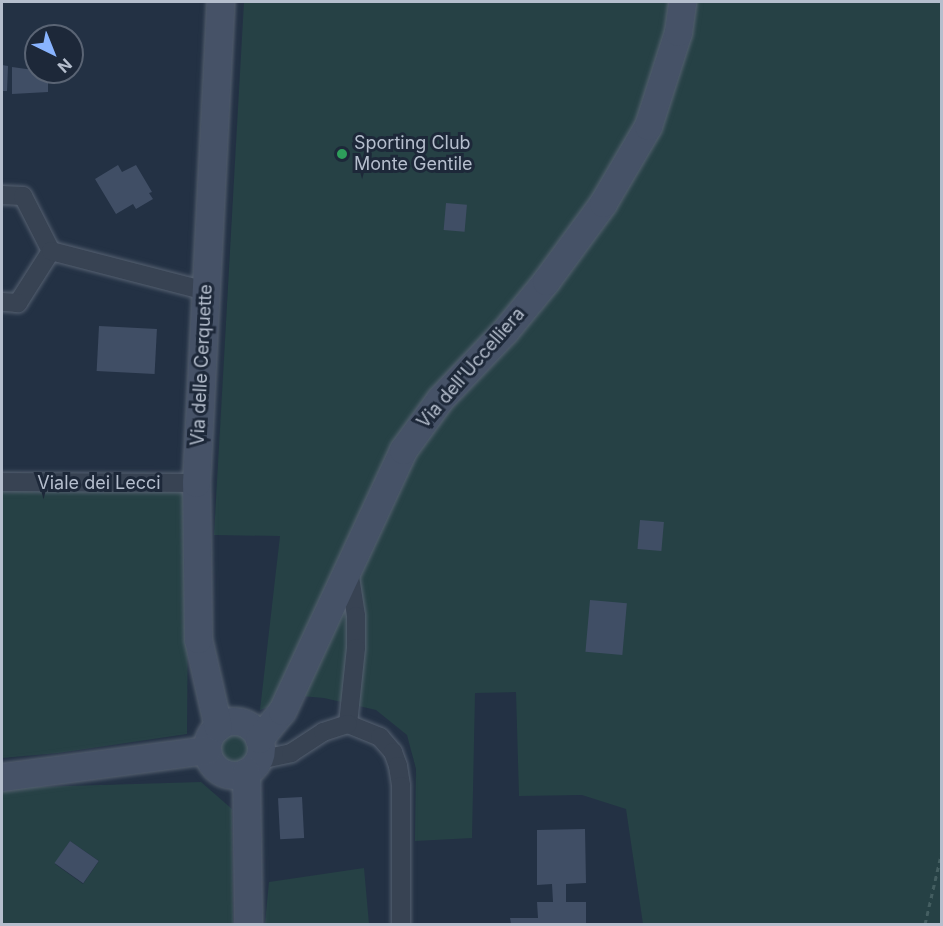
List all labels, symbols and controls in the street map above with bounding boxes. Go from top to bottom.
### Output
north arrow [24,24,84,84]
text: N [54,54,76,77]
place label: Sporting Club Monte Gentile [354,133,473,176]
marker: Sporting Club Monte Gentile [335,147,349,161]
street label: Via delle Cerquette [187,284,217,446]
street label: Via dell'Uccelliera [413,303,529,433]
street label: Viale dei Lecci [37,472,161,494]

